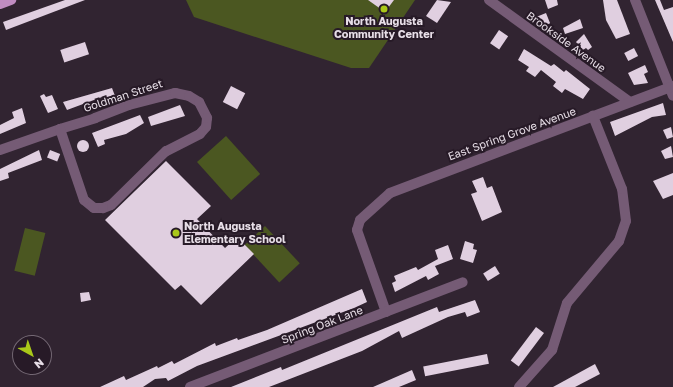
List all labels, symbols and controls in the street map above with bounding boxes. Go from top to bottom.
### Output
marker: North Augusta Community Center [379,4,389,14]
street label: Brookside Avenue [524,9,608,75]
place label: North Augusta Community Center [334,15,434,41]
street label: Goldman Street [82,77,164,115]
street label: East Spring Grove Avenue [446,105,578,163]
place label: North Augusta Elementary School [184,220,286,246]
marker: North Augusta Elementary School [171,228,181,238]
street label: Spring Oak Lane [279,303,365,347]
north arrow [12,335,52,375]
text: N [32,356,47,371]

